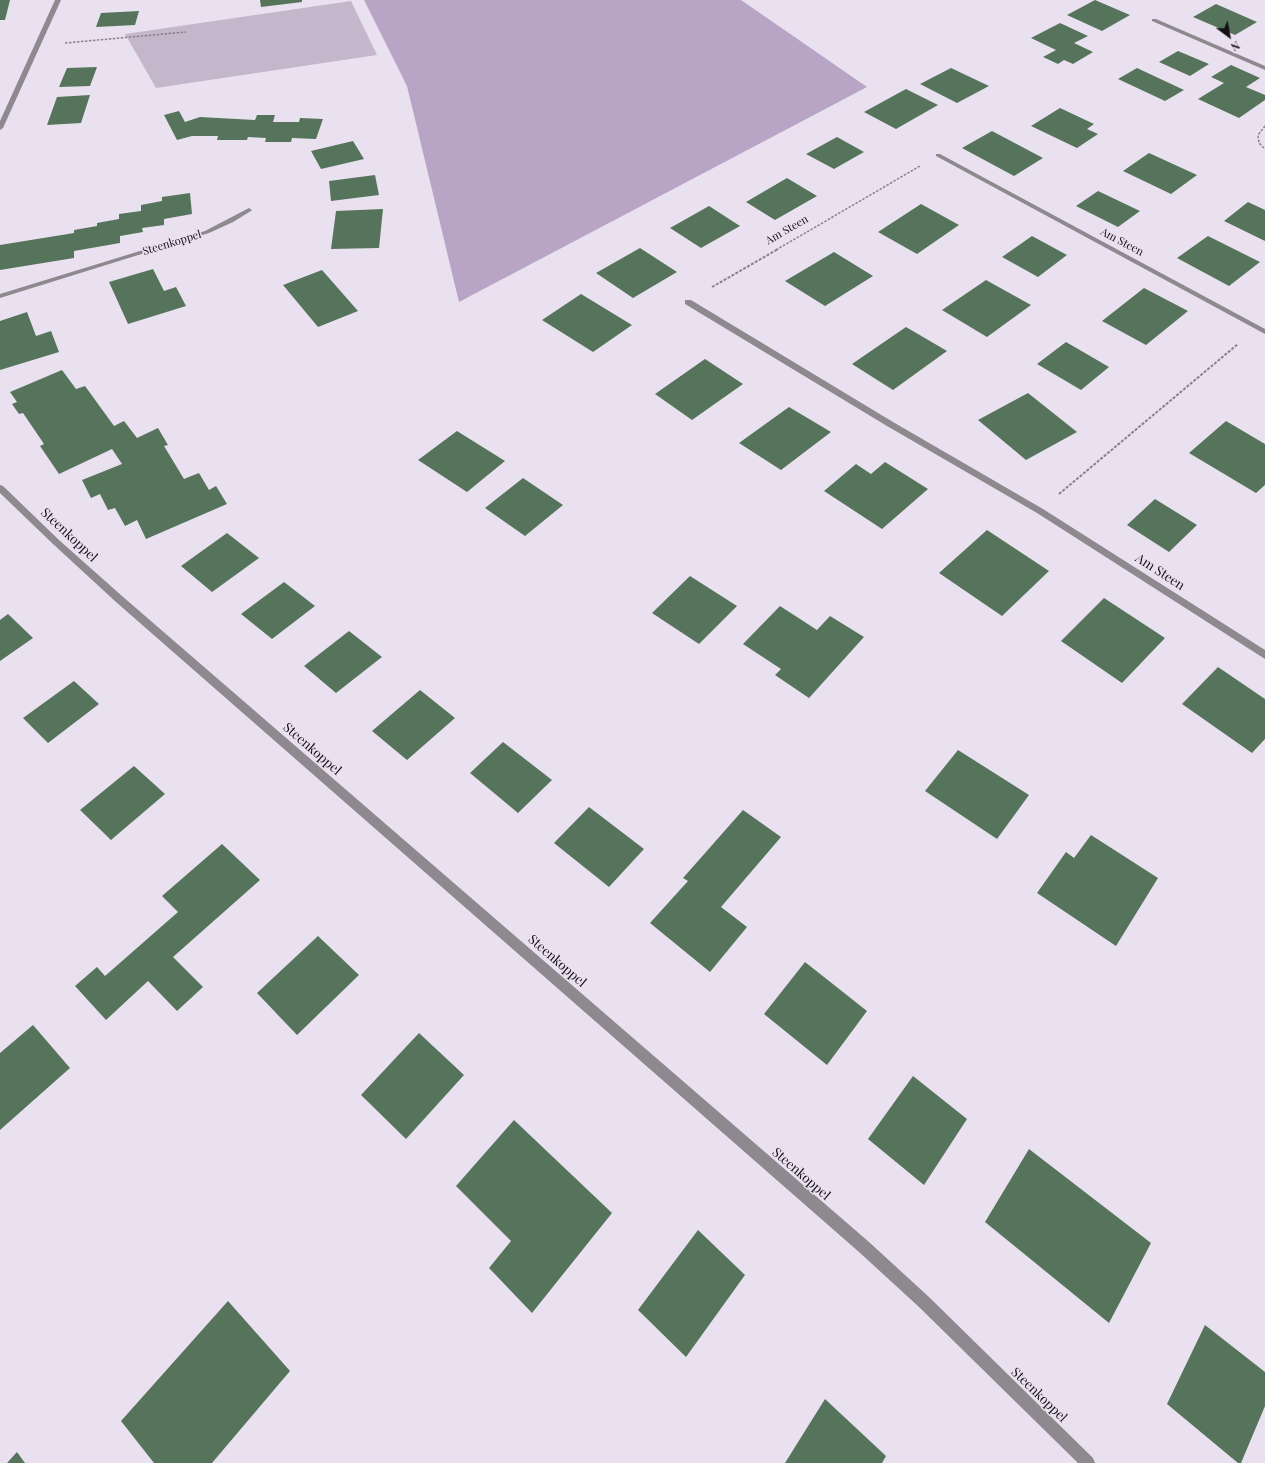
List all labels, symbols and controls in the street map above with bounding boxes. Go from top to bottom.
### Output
north arrow [1209,16,1249,56]
text: N [1228,38,1243,55]
street label: Am Steen [763,213,811,247]
street label: Am Steen [1098,225,1146,259]
street label: Steenkoppel [141,228,203,258]
street label: Steenkoppel [37,505,101,565]
street label: Am Steen [1132,550,1188,594]
street label: Steenkoppel [280,720,344,778]
street label: Steenkoppel [525,932,589,990]
street label: Steenkoppel [769,1145,833,1203]
street label: Steenkoppel [1008,1364,1070,1426]

